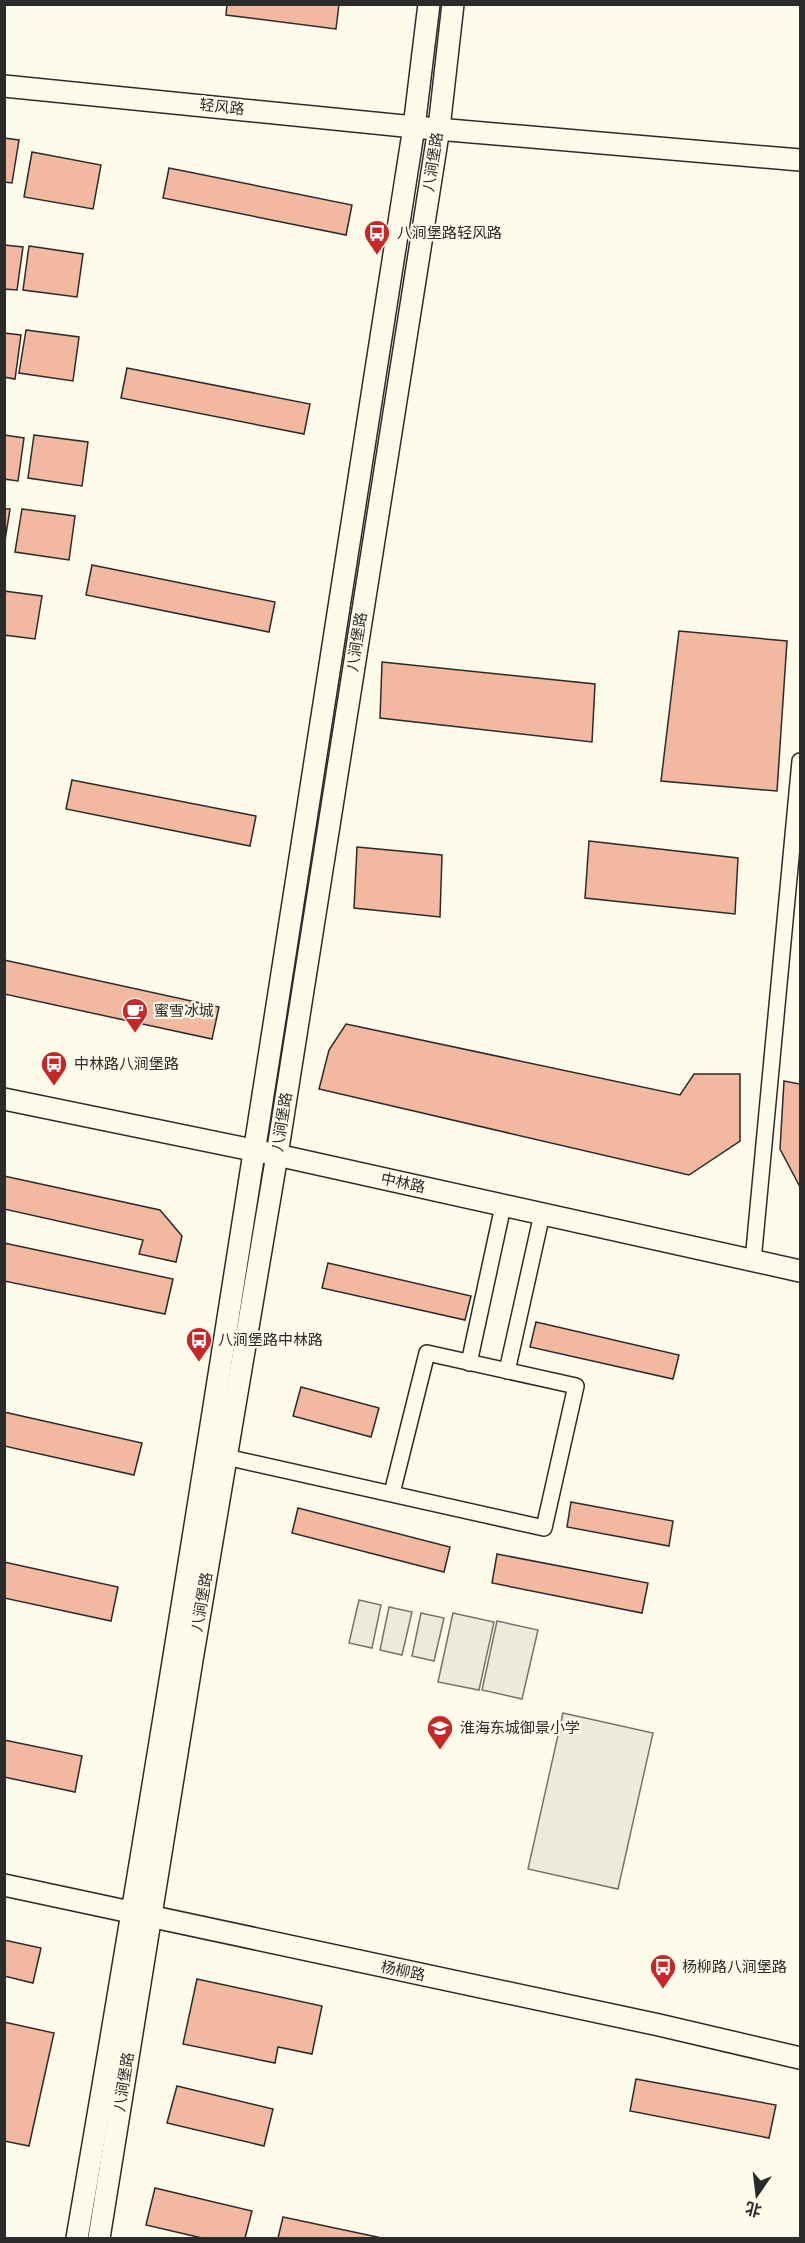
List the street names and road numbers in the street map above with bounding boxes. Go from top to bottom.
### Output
street label: 轻风路 [199,95,245,119]
street label: 八涧堡路 [418,131,448,193]
street label: 八涧堡路 [342,611,372,673]
street label: 八涧堡路 [267,1091,297,1153]
street label: 中林路 [379,1169,427,1197]
street label: 八涧堡路 [187,1571,217,1633]
street label: 杨柳路 [379,1957,427,1985]
street label: 八涧堡路 [109,2051,139,2113]

